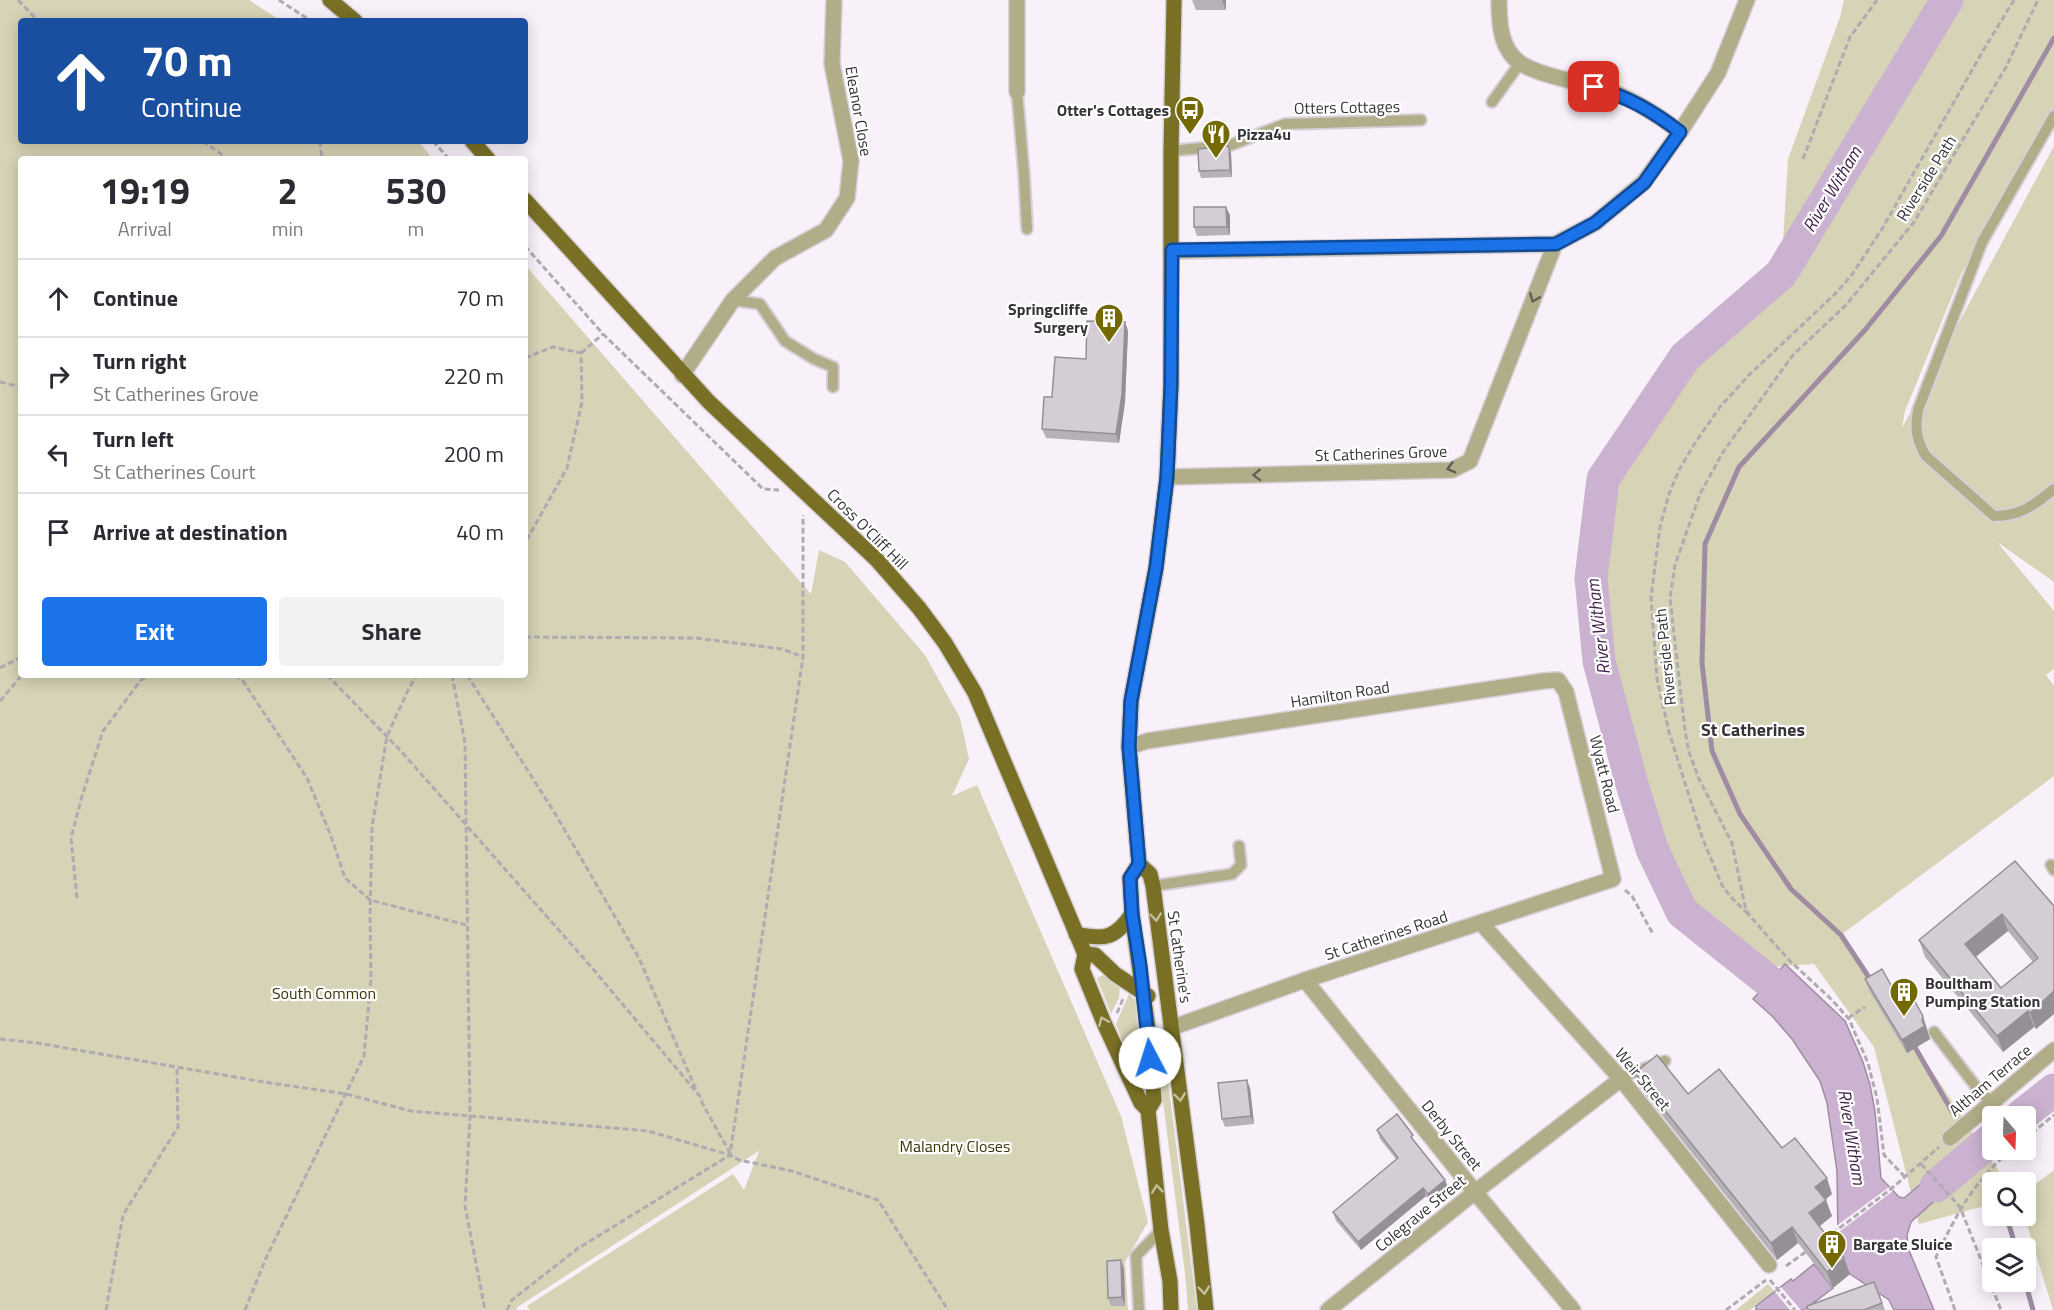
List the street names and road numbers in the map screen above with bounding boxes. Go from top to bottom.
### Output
street label: Eleanor Close [839,64,879,158]
street label: Otters Cottages [1294,94,1400,120]
street label: Riverside Path [1890,130,1962,226]
street label: St Catherines Grove [1314,439,1448,467]
street label: Cross O'Cliff Hill [822,483,914,575]
street label: Riverside Path [1648,607,1682,707]
street label: Hamilton Road [1289,674,1391,714]
street label: Wyatt Road [1584,733,1626,815]
street label: St Catherines Road [1321,904,1451,966]
street label: St Catherine's [1162,909,1198,1005]
street label: Altham Terrace [1943,1038,2037,1122]
street label: Weir Street [1609,1042,1677,1116]
street label: Derby Street [1416,1095,1488,1176]
street label: Colegrave Street [1369,1169,1471,1257]

